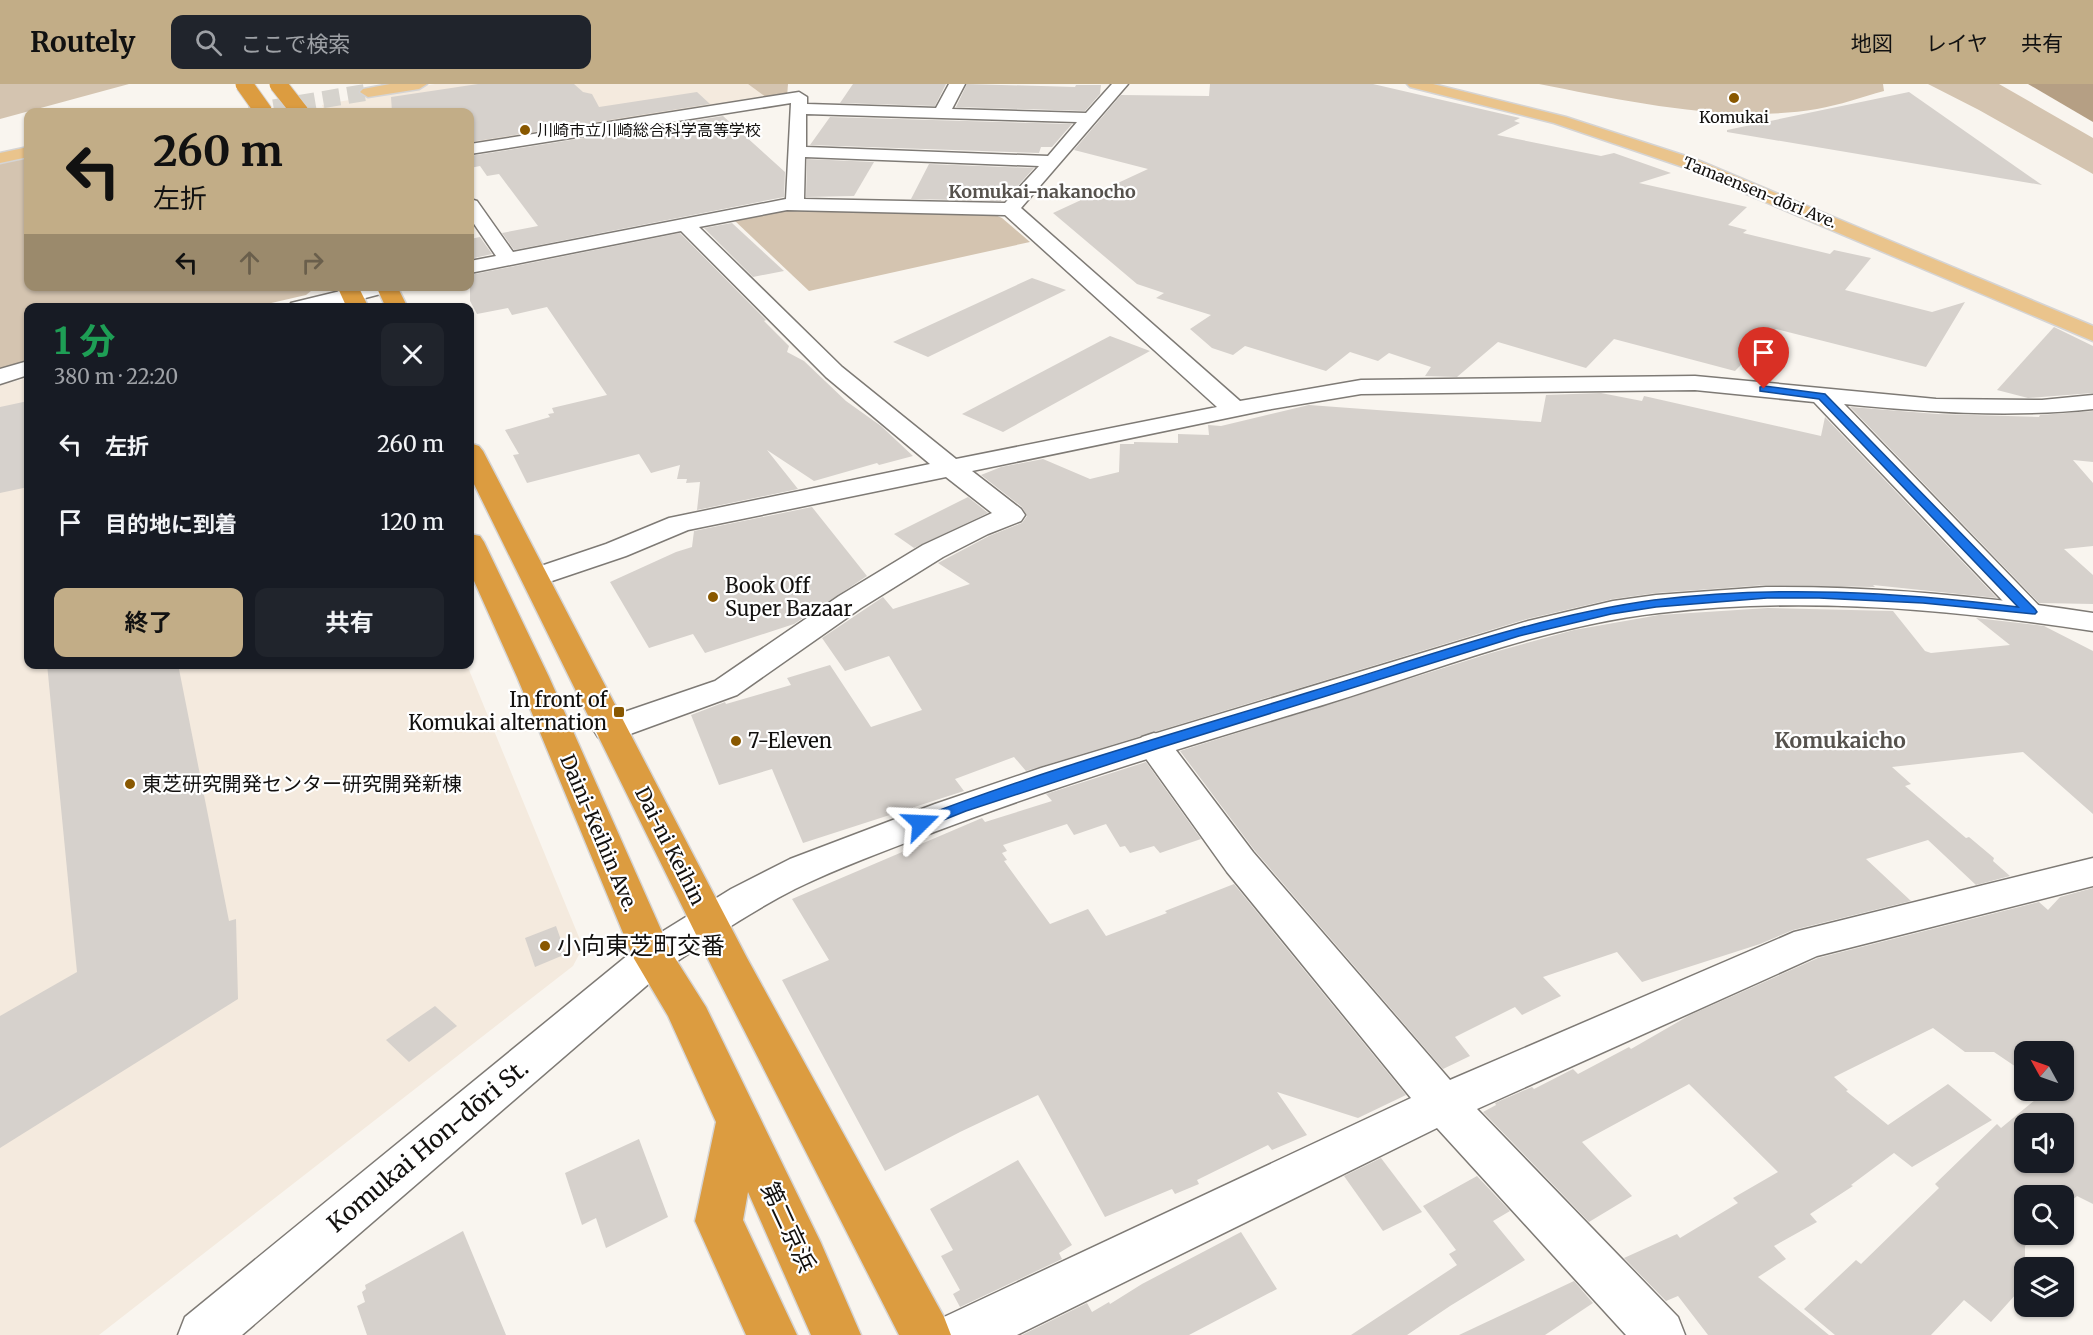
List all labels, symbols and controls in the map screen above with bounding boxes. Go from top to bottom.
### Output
search box [171,15,591,69]
text: Routely [30,24,135,60]
icon: search [192,26,225,59]
text: ここで検索 [240,30,350,58]
text: 地図 [1851,30,1893,57]
text: レイヤ [1926,30,1988,57]
text: 共有 [2021,30,2063,57]
marker: Komukai [1727,91,1741,105]
place label: Komukai [1699,107,1769,127]
place label: 川崎市立川崎総合科学高等学校 [537,120,761,140]
marker: 川崎市立川崎総合科学高等学校 [518,123,532,137]
text: 260 m [153,125,283,177]
icon: left [54,132,132,210]
street label: Tamaensen-dōri Ave. [1680,152,1840,232]
district label: Komukai-nakanocho [948,180,1136,203]
text: 左折 [153,181,207,215]
icon: left [170,246,203,279]
icon: ahead [233,246,266,279]
icon: right [296,246,329,279]
text: 1 分 [54,319,115,364]
button: close [381,323,444,386]
pin [1738,327,1789,389]
icon: arrive [1747,336,1780,369]
text: 380 m · 22:20 [54,364,178,389]
icon: left [54,428,87,461]
text: 260 m [377,430,444,458]
text: 左折 [105,432,149,460]
icon: arrive [54,506,87,539]
text: 120 m [380,508,444,536]
text: 目的地に到着 [105,510,237,538]
place label: Book Off Super Bazaar [725,573,853,621]
button: 終了 [54,588,243,657]
button: 共有 [255,588,444,657]
marker: Book Off Super Bazaar [706,590,720,604]
place label: In front of Komukai alternation [408,687,608,735]
marker: In front of Komukai alternation [612,705,626,719]
district label: Komukaicho [1774,727,1906,754]
place label: 7-Eleven [748,728,832,753]
marker: 7-Eleven [729,734,743,748]
street label: Daini-Keihin Ave. [555,750,644,915]
place label: 東芝研究開発センター研究開発新棟 [142,771,462,796]
marker: 東芝研究開発センター研究開発新棟 [123,777,137,791]
street label: Dai-ni Keihin [630,783,711,909]
position arrow [889,791,953,855]
place label: 小向東芝町交番 [557,930,725,961]
marker: 小向東芝町交番 [538,939,552,953]
north arrow [2014,1041,2074,1101]
map controls [2014,1041,2074,1317]
street label: Komukai Hon-dōri St. [321,1052,535,1239]
button: sound [2014,1113,2074,1173]
street label: 第二京浜 [754,1177,823,1277]
button: search [2014,1185,2074,1245]
button: layers [2014,1257,2074,1317]

